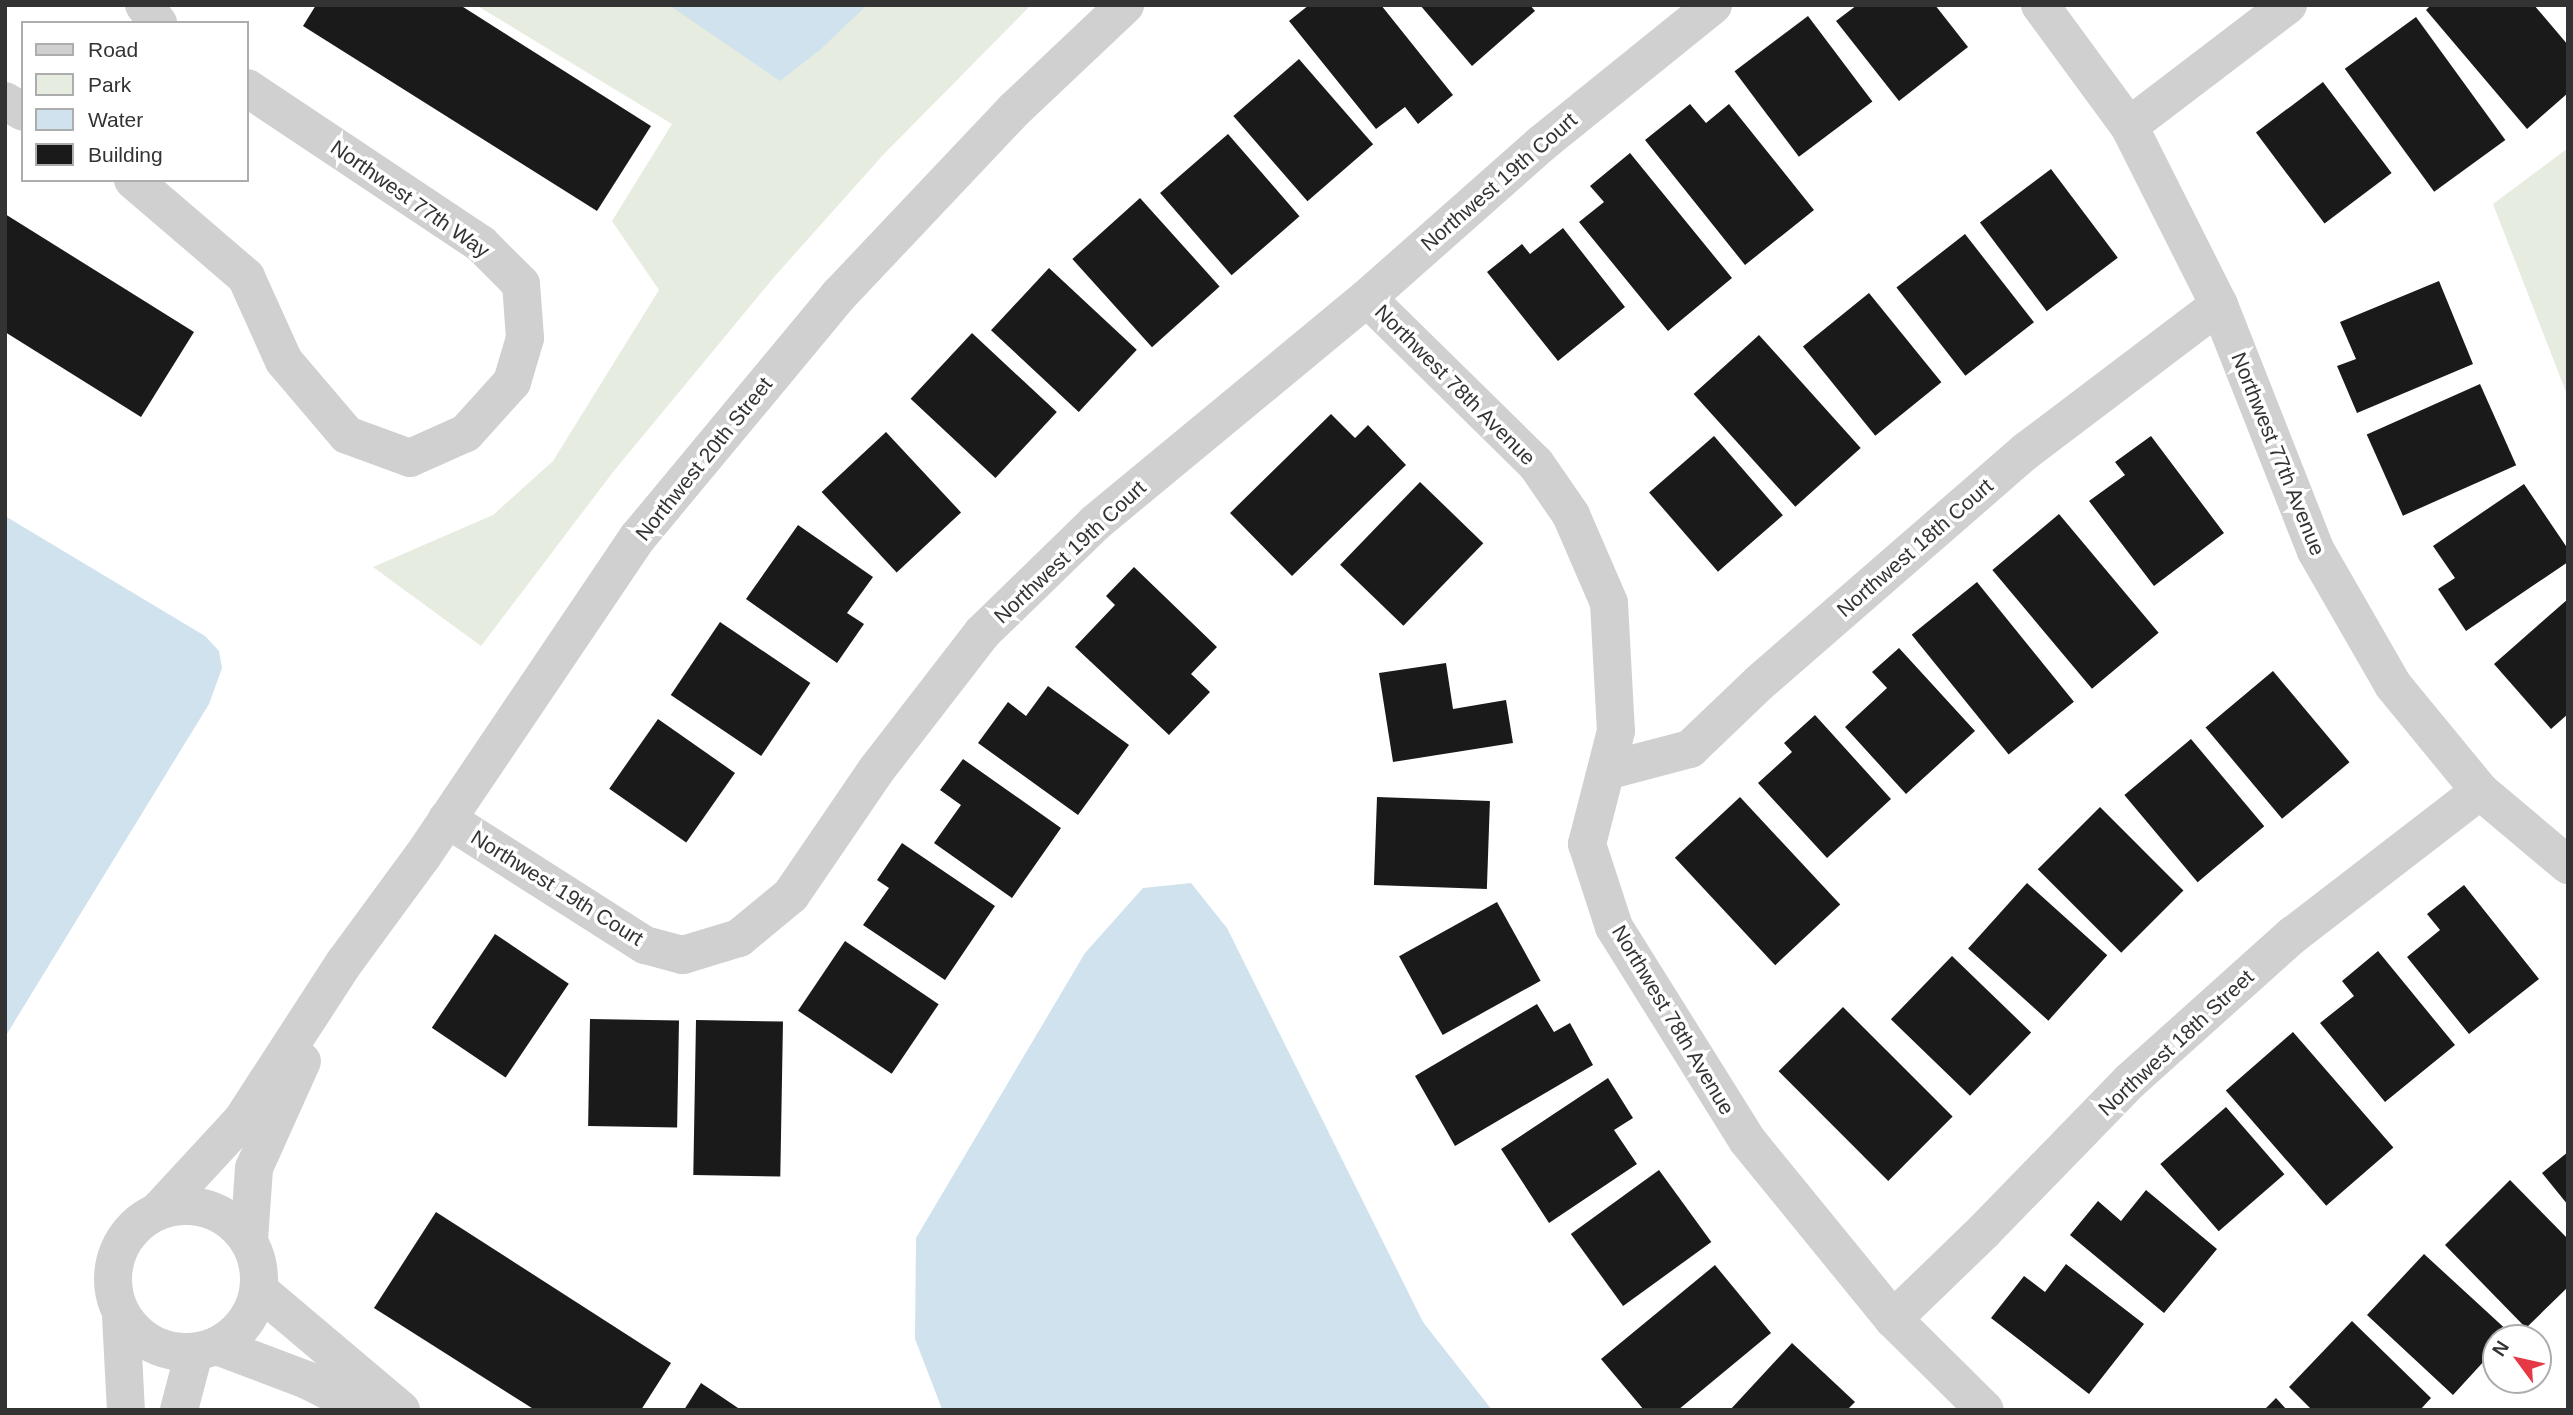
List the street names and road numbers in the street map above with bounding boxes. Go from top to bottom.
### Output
street label: Northwest 19th Court [1416,107,1582,257]
street label: Northwest 77th Way [326,135,494,263]
street label: Northwest 78th Avenue [1369,299,1541,471]
street label: Northwest 77th Avenue [2226,348,2330,560]
street label: Northwest 20th Street [630,372,778,546]
street label: Northwest 18th Court [1832,473,1998,623]
street label: Northwest 19th Court [989,475,1151,629]
street label: Northwest 19th Court [466,825,648,951]
street label: Northwest 78th Avenue [1606,920,1740,1120]
street label: Northwest 18th Street [2093,965,2259,1121]

